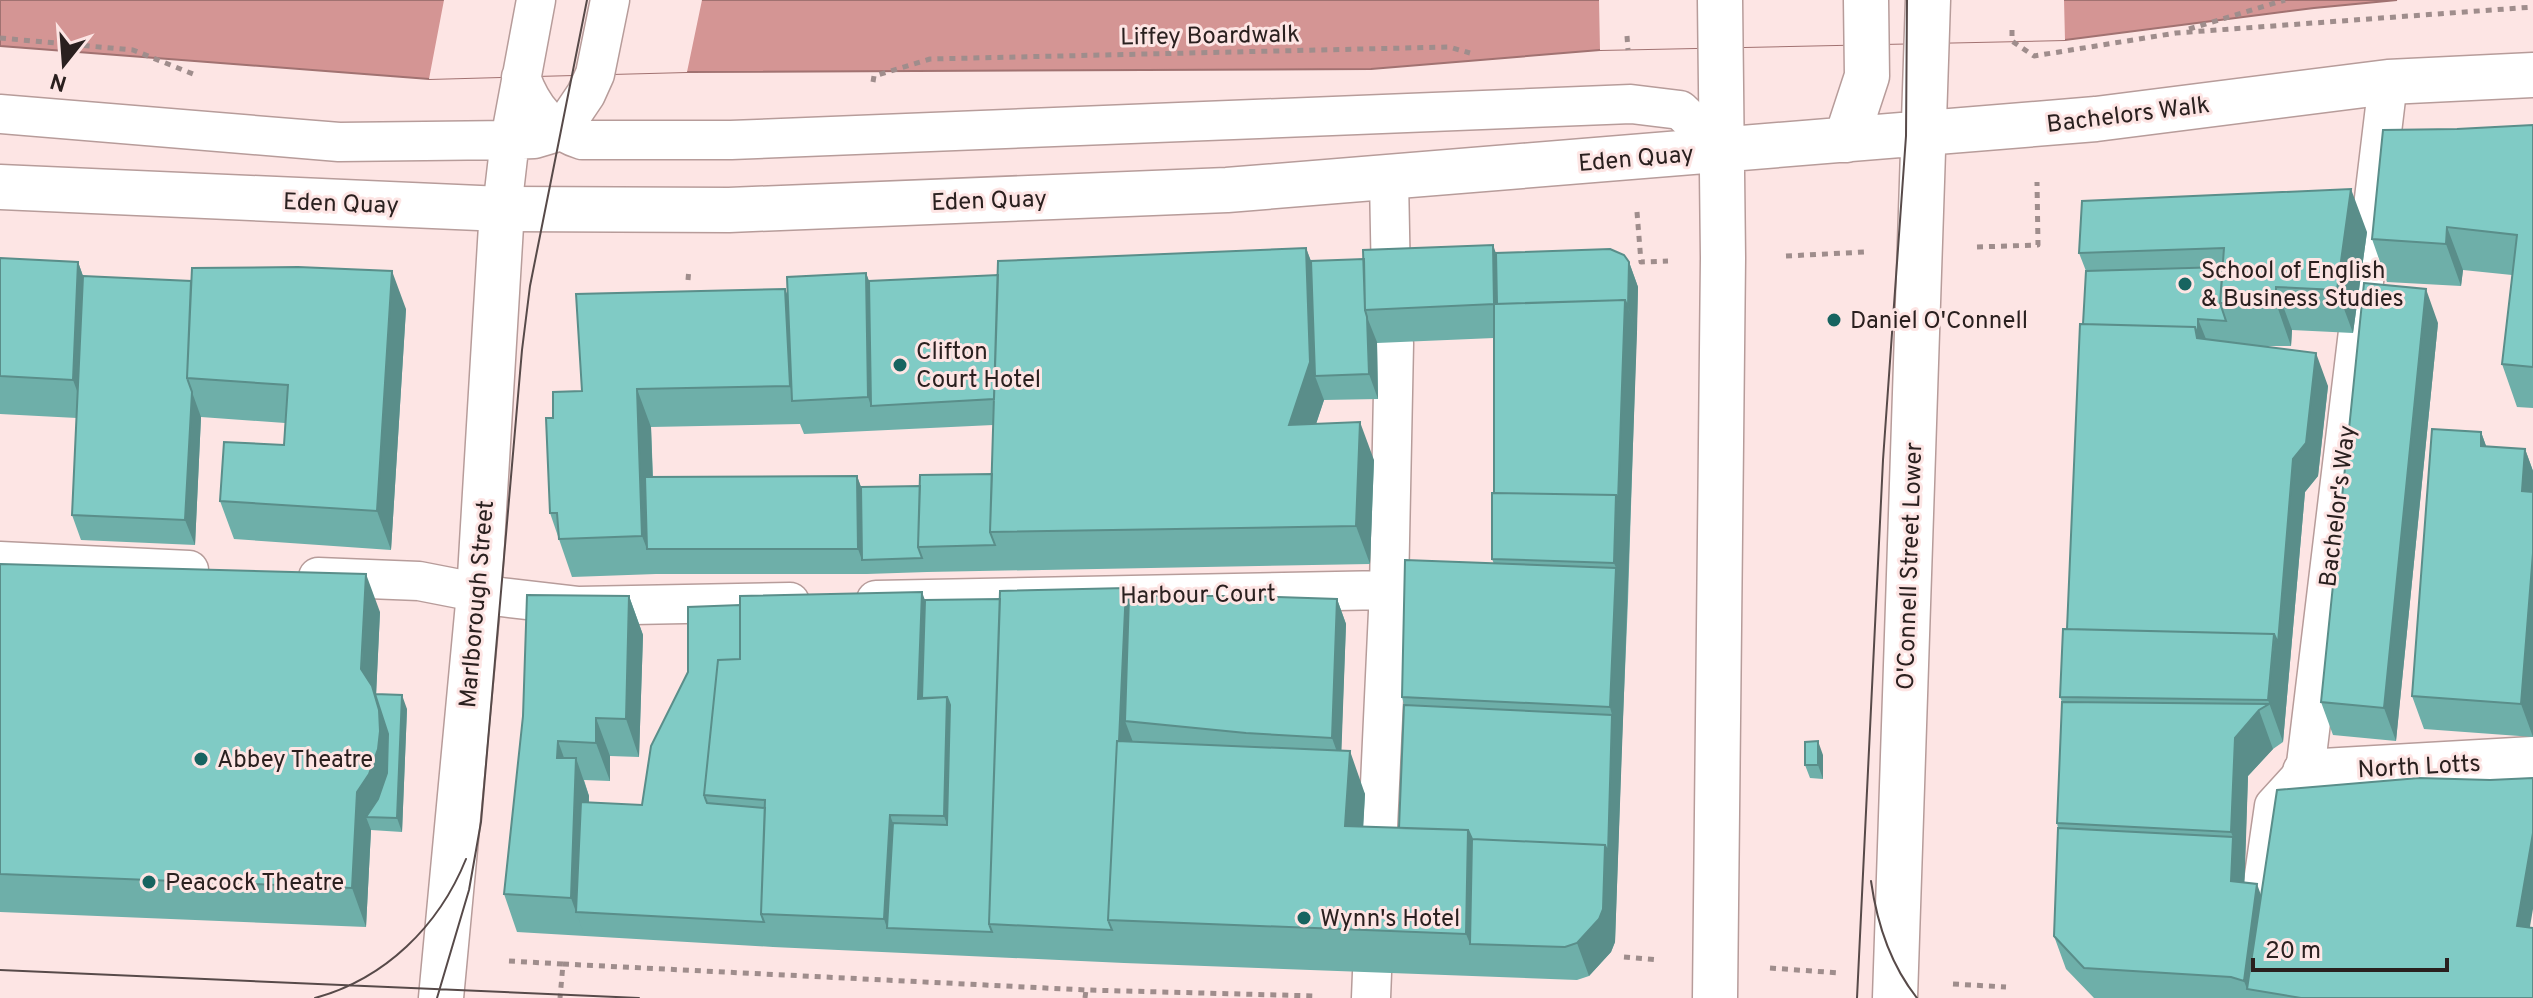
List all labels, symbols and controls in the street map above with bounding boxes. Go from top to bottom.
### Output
street label: Liffey Boardwalk [1120,20,1300,54]
north arrow [24,24,104,104]
text: N [47,66,70,96]
street label: Bachelors Walk [2045,91,2211,141]
street label: Eden Quay [1577,140,1695,180]
street label: Eden Quay [931,185,1047,219]
street label: Eden Quay [283,188,399,222]
place label: School of English & Business Studies [2201,257,2404,315]
marker: School of English & Business Studies [2176,275,2194,293]
place label: Daniel O'Connell [1850,307,2028,337]
marker: Daniel O'Connell [1825,311,1843,329]
place label: Clifton Court Hotel [916,338,1041,396]
marker: Clifton Court Hotel [891,356,909,374]
street label: Bachelor's Way [2314,424,2364,589]
street label: O'Connell Street Lower [1892,442,1930,691]
street label: Marlborough Street [454,499,502,709]
street label: Harbour Court [1120,580,1276,612]
place label: Abbey Theatre [217,746,373,776]
marker: Abbey Theatre [192,750,210,768]
street label: North Lotts [2357,750,2481,786]
place label: Peacock Theatre [165,869,344,899]
marker: Peacock Theatre [140,873,158,891]
place label: Wynn's Hotel [1320,905,1460,935]
marker: Wynn's Hotel [1295,909,1313,927]
scale bar [2253,922,2447,972]
text: 20 m [2265,937,2321,967]

